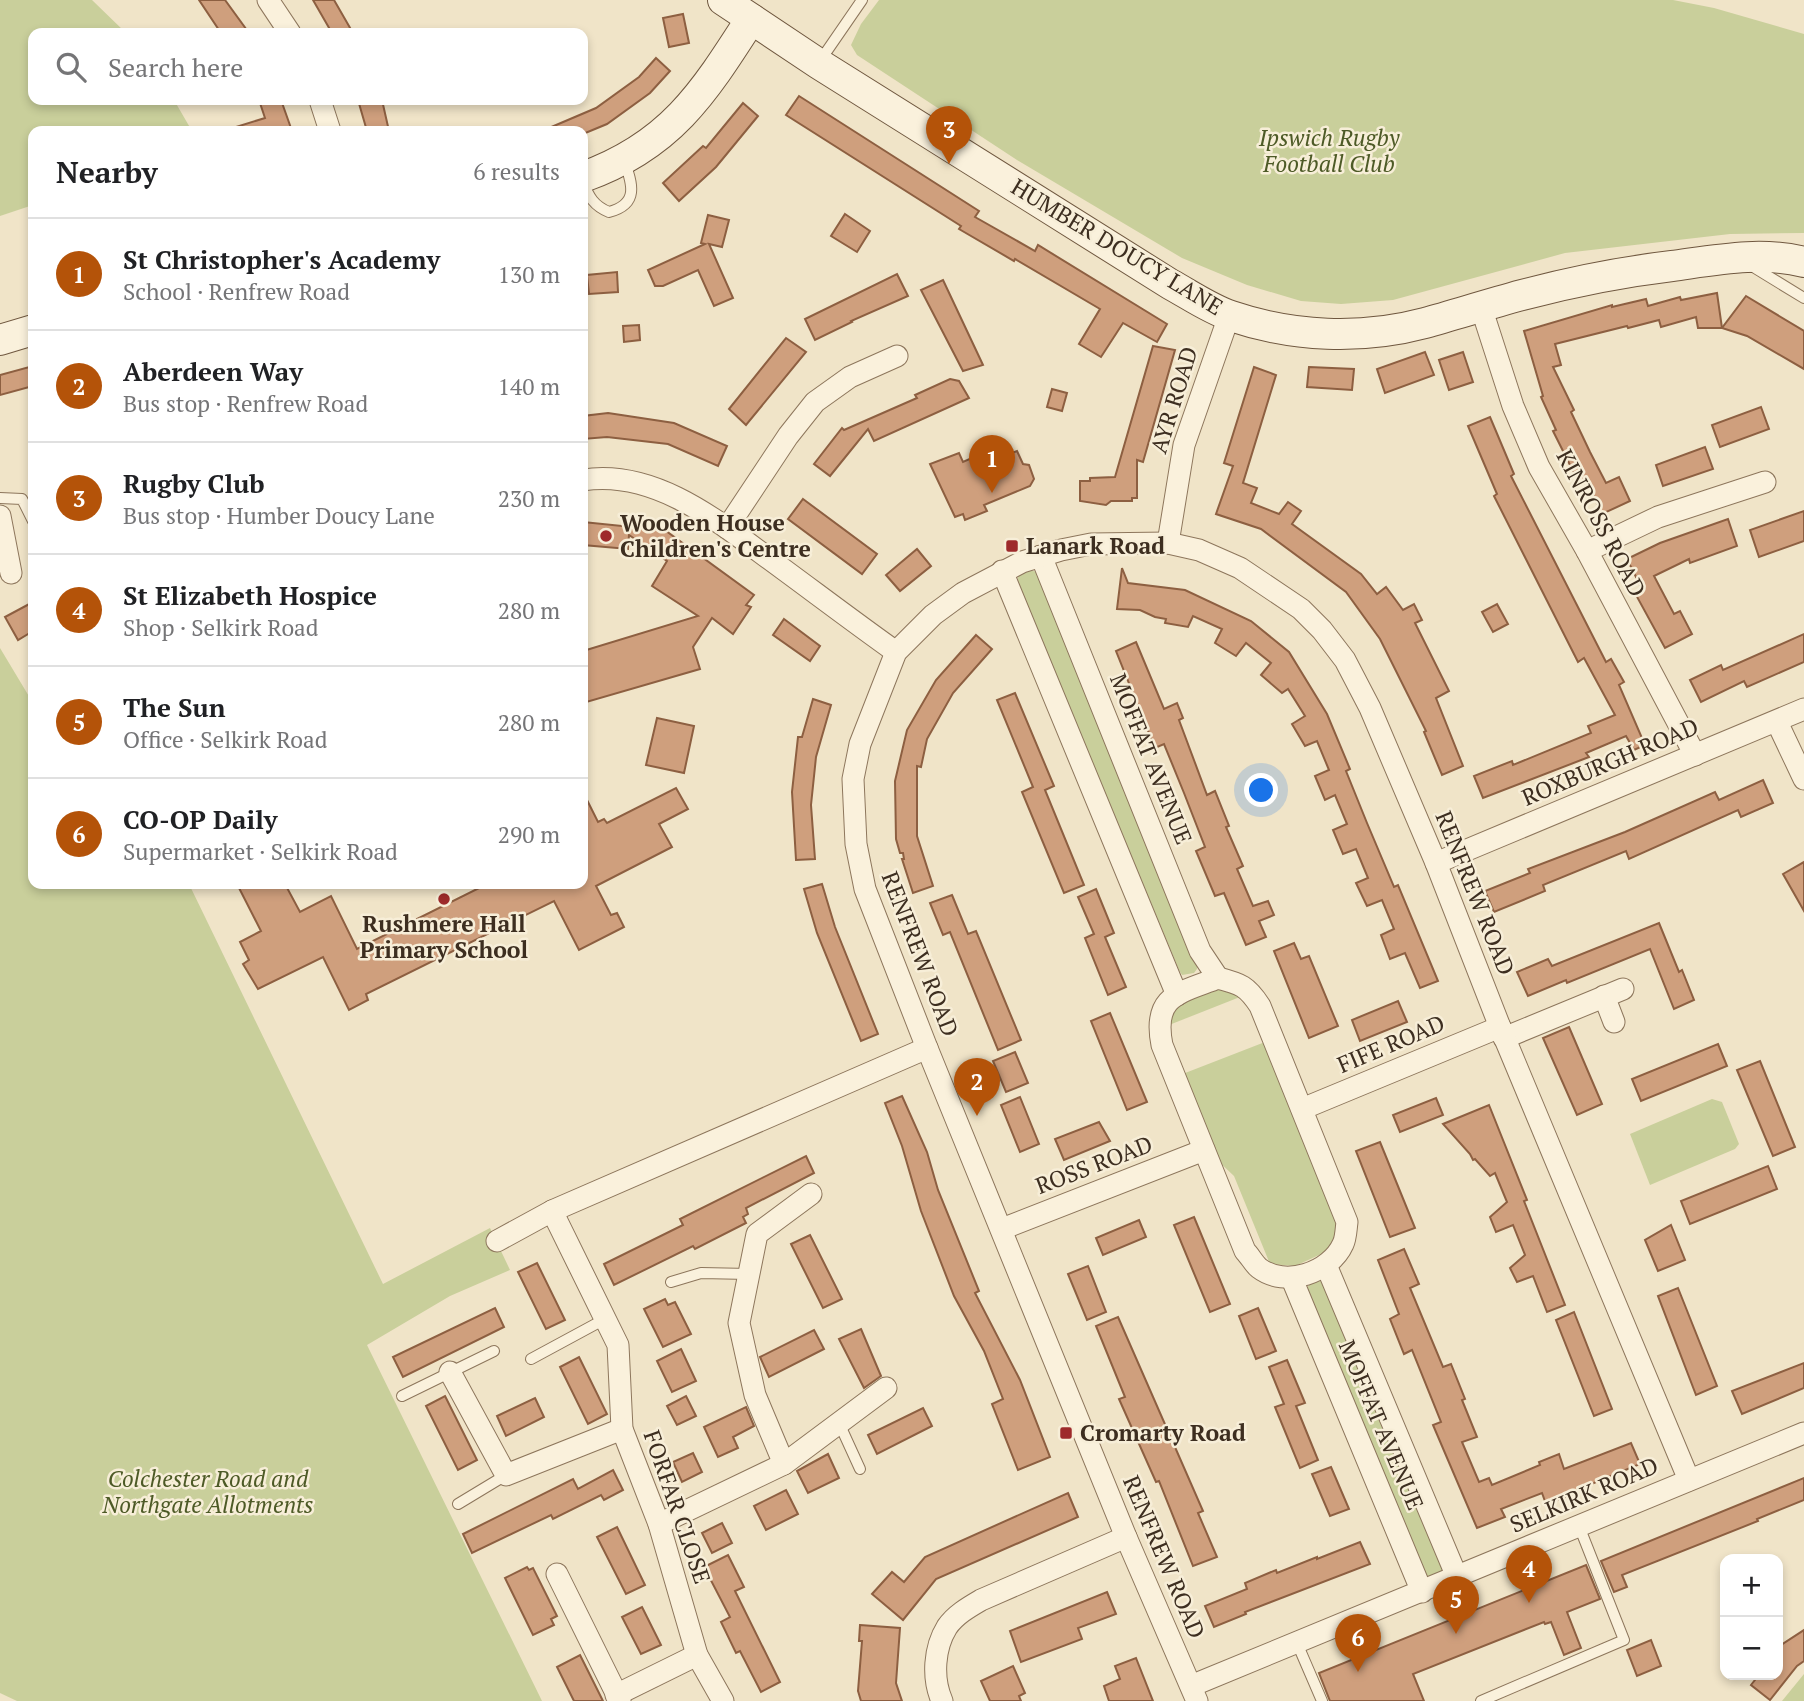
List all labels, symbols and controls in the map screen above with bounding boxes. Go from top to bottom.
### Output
search box [28,28,588,105]
icon: search [52,48,90,86]
text: Search here [108,50,243,84]
pin: 3 [926,106,972,164]
park label: Ipswich Rugby Football Club [1258,122,1400,179]
text: Nearby [56,152,158,192]
text: 6 results [473,156,560,187]
street label: HUMBER DOUCY LANE [1006,171,1229,322]
text: St Christopher's Academy [123,242,440,276]
text: 1 [73,259,86,290]
text: 130 m [498,259,560,290]
text: School · Renfrew Road [123,276,350,307]
street label: AYR ROAD [1143,343,1204,457]
text: Aberdeen Way [123,354,303,388]
text: 2 [73,371,86,402]
text: 140 m [498,371,560,402]
text: Bus stop · Renfrew Road [123,388,368,419]
pin: 1 [969,435,1015,493]
street label: KINROSS ROAD [1550,444,1653,602]
text: Rugby Club [123,466,265,500]
text: 3 [73,483,86,514]
text: 230 m [498,483,560,514]
text: Bus stop · Humber Doucy Lane [123,500,435,531]
place label: Wooden House Children's Centre [620,507,811,564]
marker: Wooden House Children's Centre [598,528,614,544]
place label: Lanark Road [1026,530,1165,561]
marker: Lanark Road [1004,538,1020,554]
text: St Elizabeth Hospice [123,578,377,612]
text: 4 [73,595,86,626]
text: 280 m [498,595,560,626]
text: Shop · Selkirk Road [123,612,318,643]
street label: MOFFAT AVENUE [1103,669,1200,849]
text: The Sun [123,690,225,724]
text: 5 [73,707,86,738]
text: 280 m [498,707,560,738]
street label: ROXBURGH ROAD [1517,710,1703,813]
text: Office · Selkirk Road [123,724,327,755]
your location [1244,773,1278,807]
text: CO-OP Daily [123,802,278,836]
street label: RENFREW ROAD [1428,806,1522,979]
text: 6 [73,819,86,850]
text: 290 m [498,819,560,850]
text: Supermarket · Selkirk Road [123,836,398,867]
street label: RENFREW ROAD [875,867,966,1041]
marker: Rushmere Hall Primary School [436,891,452,907]
place label: Rushmere Hall Primary School [360,908,529,965]
street label: FIFE ROAD [1332,1007,1449,1080]
pin: 2 [954,1058,1000,1116]
street label: ROSS ROAD [1031,1128,1157,1201]
street label: MOFFAT AVENUE [1332,1335,1431,1514]
place label: Cromarty Road [1080,1417,1246,1448]
marker: Cromarty Road [1058,1425,1074,1441]
street label: FORFAR CLOSE [637,1426,718,1588]
street label: SELKIRK ROAD [1505,1449,1663,1540]
park label: Colchester Road and Northgate Allotments [102,1463,313,1520]
street label: RENFREW ROAD [1116,1471,1213,1643]
pin: 4 [1506,1545,1552,1603]
map controls [1720,1554,1783,1680]
button: + [1720,1554,1783,1617]
pin: 5 [1433,1576,1479,1634]
pin: 6 [1335,1614,1381,1672]
button: − [1720,1617,1783,1680]

